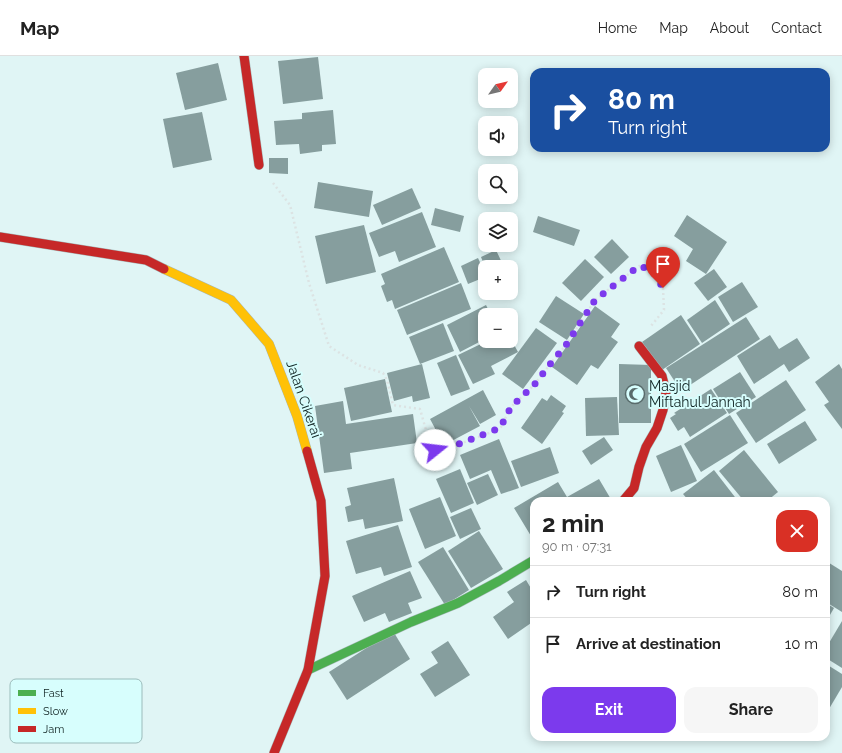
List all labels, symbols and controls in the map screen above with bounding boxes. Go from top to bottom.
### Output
text: Map [20,17,59,39]
text: Home [598,20,637,36]
text: Map [659,20,688,36]
text: About [710,20,749,36]
text: Contact [771,20,822,36]
north arrow [478,68,518,108]
map controls [478,68,518,348]
text: 80 m [608,83,675,116]
icon: right [542,84,594,136]
button: sound [478,116,518,156]
text: Turn right [608,117,687,138]
button: search [478,164,518,204]
button: layers [478,212,518,252]
pin [646,247,680,288]
icon: arrive [652,253,674,275]
button: + [478,260,518,300]
button: − [478,308,518,348]
street label: Jalan Cikerai [283,358,325,440]
place label: Masjid Miftahul Jannah [649,378,751,410]
mosque icon: Masjid Miftahul Jannah [624,383,646,405]
position arrow [414,429,456,471]
text: 2 min [542,509,604,538]
button: close [776,510,818,552]
text: 90 m · 07:31 [542,539,612,554]
icon: right [542,581,564,603]
text: Turn right [576,583,646,601]
text: 80 m [782,583,818,601]
icon: arrive [542,633,564,655]
text: Arrive at destination [576,635,721,653]
text: 10 m [785,635,818,653]
legend [10,679,142,743]
text: Fast [43,687,64,700]
button: Exit [542,687,676,733]
button: Share [684,687,818,733]
text: Slow [43,705,68,718]
text: Jam [43,723,64,736]

